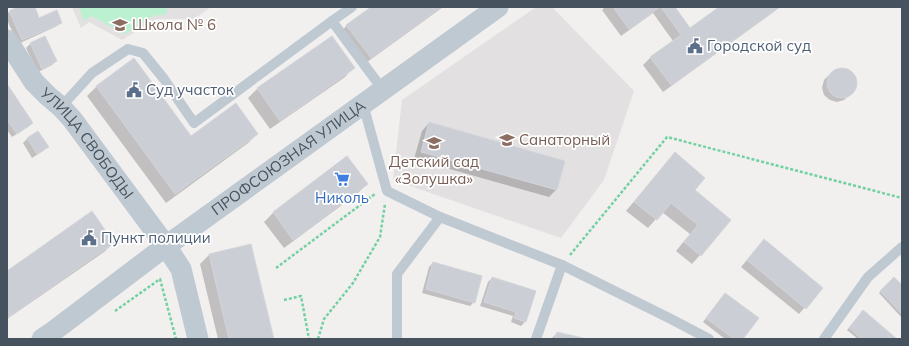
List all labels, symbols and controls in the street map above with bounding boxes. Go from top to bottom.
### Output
place label: Школа № 6 [132,15,216,34]
school or university icon: Школа № 6 [111,16,129,34]
place label: Городской суд [707,36,811,55]
public building icon: Городской суд [686,37,704,55]
place label: Суд участок [146,80,235,99]
public building icon: Суд участок [125,81,143,99]
street label: УЛИЦА СВОБОДЫ [35,83,138,202]
street label: ПРОФСОЮЗНАЯ УЛИЦА [207,96,369,219]
place label: Санаторный [519,130,610,149]
school or university icon: Санаторный [498,131,516,149]
school or university icon: Детский сад «Золушка» [425,134,443,152]
place label: Детский сад «Золушка» [389,152,479,188]
supermarket icon: Николь [333,170,351,188]
place label: Николь [315,188,369,207]
place label: Пункт полиции [101,228,211,247]
public building icon: Пункт полиции [80,229,98,247]

